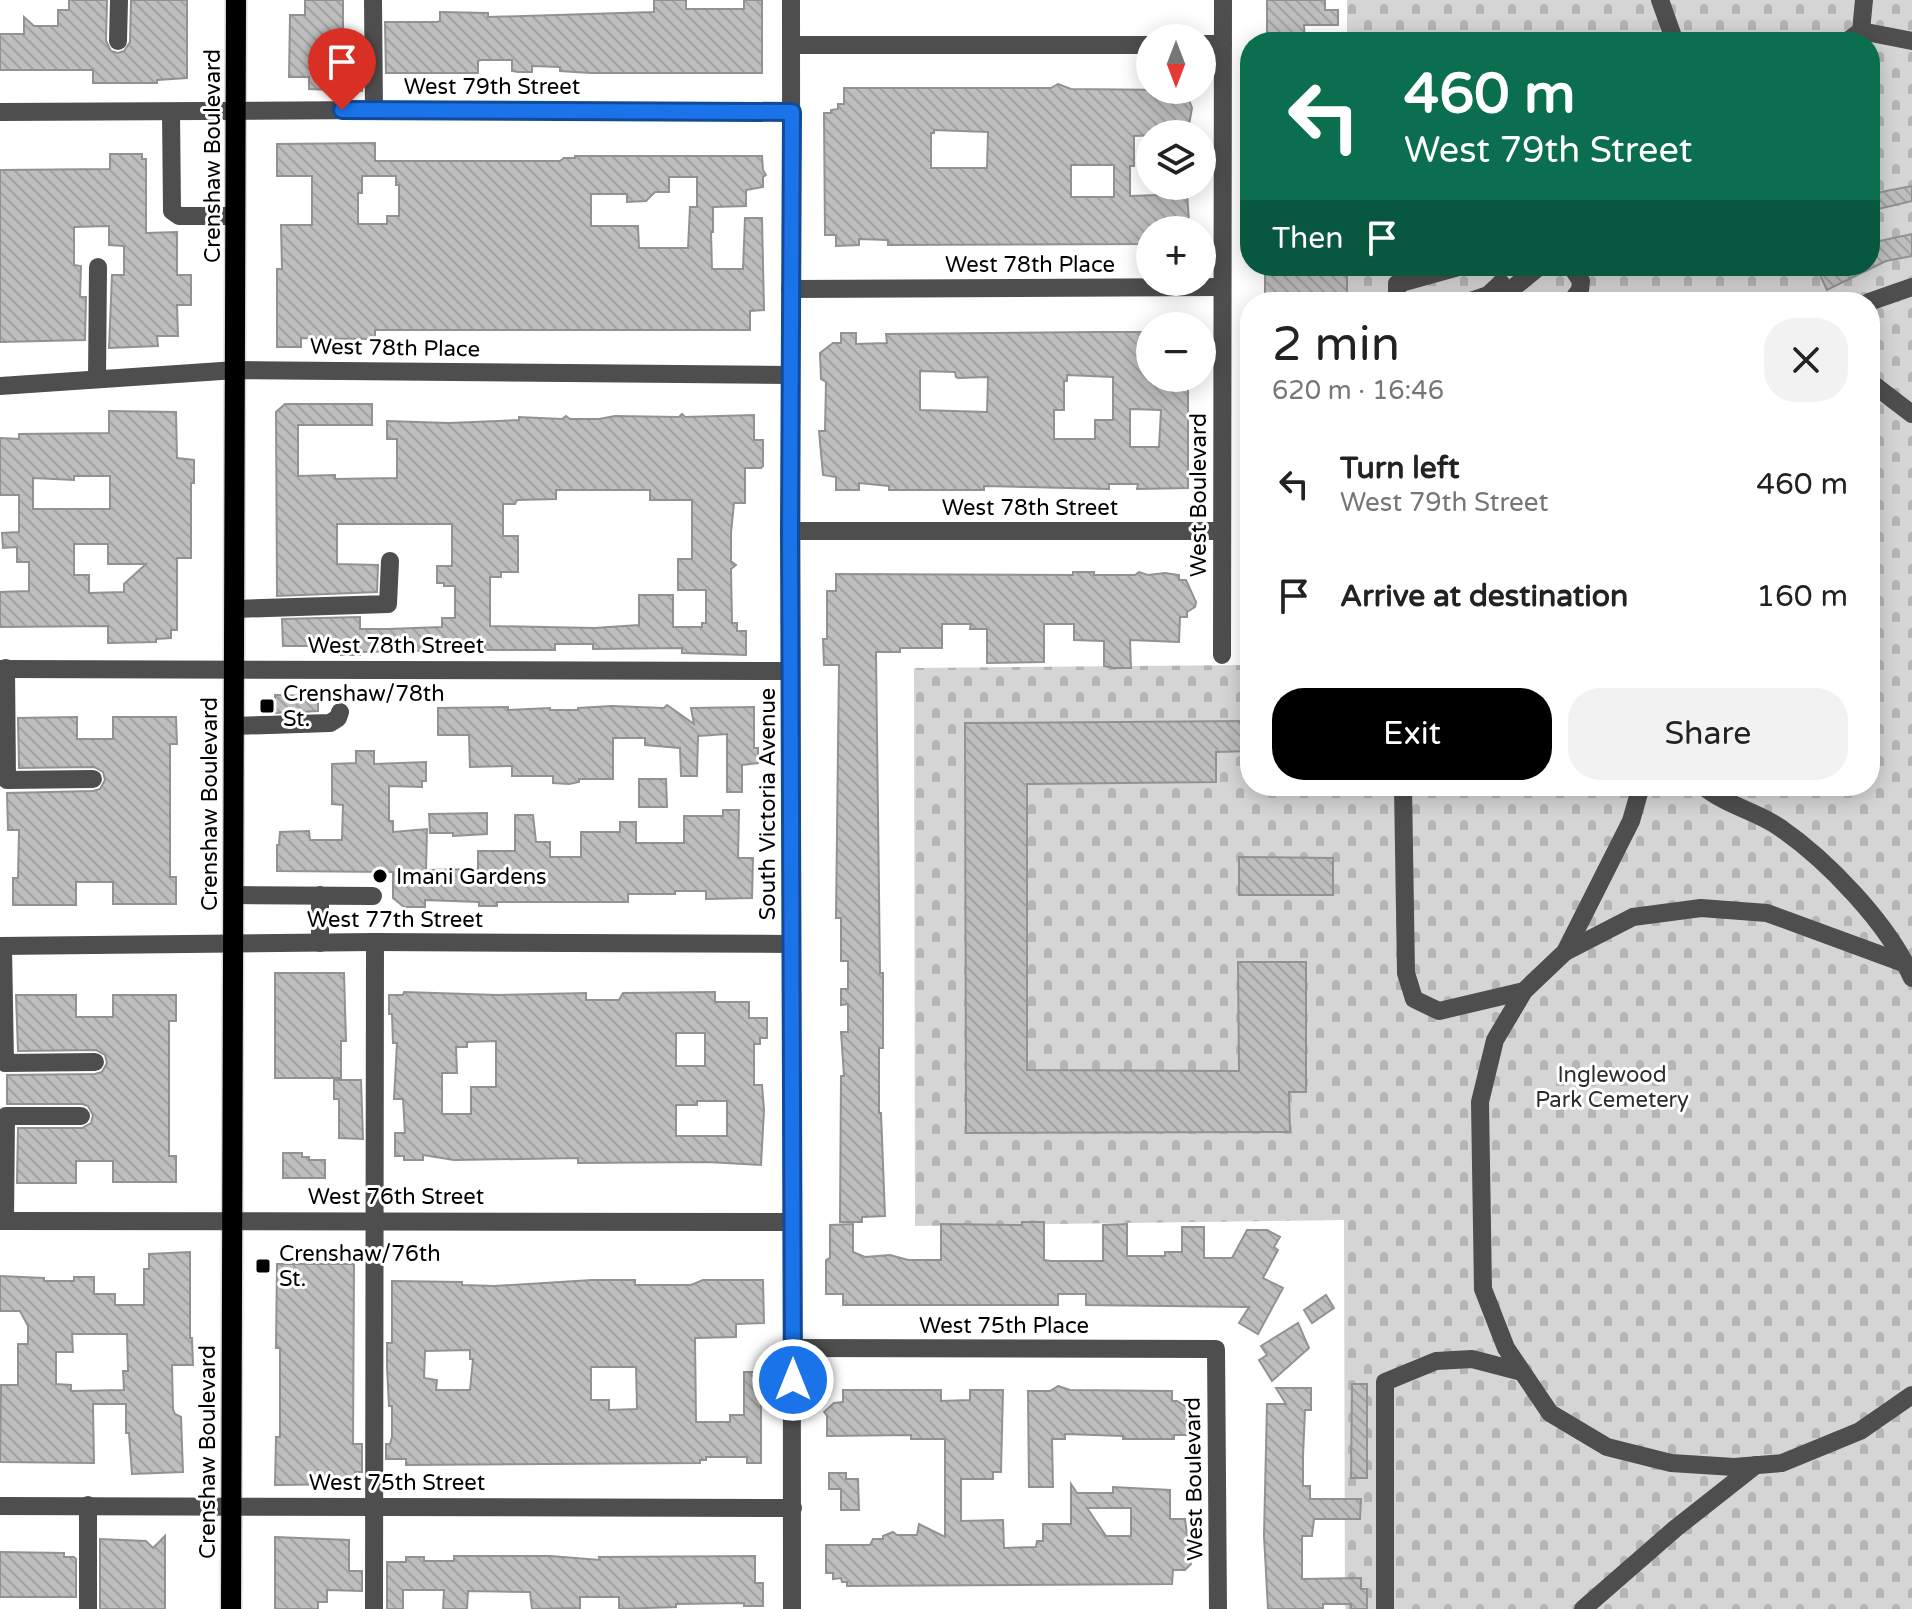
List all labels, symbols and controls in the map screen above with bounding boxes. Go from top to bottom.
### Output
north arrow [1136,24,1216,104]
map controls [1136,24,1216,392]
pin [308,28,376,110]
icon: arrive [320,40,364,84]
street label: Crenshaw Boulevard [200,49,226,263]
text: 460 m [1404,61,1575,128]
icon: left [1272,64,1376,168]
street label: West 79th Street [404,74,580,100]
button: layers [1136,120,1216,200]
text: West 79th Street [1404,129,1693,172]
button: + [1136,216,1216,296]
icon: arrive [1360,216,1404,260]
text: Then [1272,220,1344,257]
street label: West 78th Place [945,252,1115,278]
button: − [1136,312,1216,392]
text: 2 min [1272,316,1400,374]
button: close [1764,318,1848,402]
street label: West 78th Place [310,334,480,362]
text: 620 m · 16:46 [1272,375,1444,406]
street label: West Boulevard [1186,413,1212,577]
text: Turn left [1340,450,1459,487]
icon: left [1272,462,1316,506]
text: 460 m [1756,466,1848,503]
text: West 79th Street [1340,487,1548,518]
street label: West 78th Street [942,495,1118,521]
icon: arrive [1272,574,1316,618]
text: Arrive at destination [1340,578,1628,615]
text: 160 m [1756,578,1848,615]
street label: West 78th Street [308,633,484,659]
place label: Crenshaw/78th St. [283,681,445,732]
street label: South Victoria Avenue [755,688,781,920]
button: Exit [1272,688,1552,780]
button: Share [1568,688,1848,780]
street label: Crenshaw Boulevard [197,697,223,911]
marker: Crenshaw/78th St. [258,697,276,715]
place label: Imani Gardens [396,864,547,890]
marker: Imani Gardens [371,867,389,885]
street label: West 77th Street [307,907,483,933]
park label: Inglewood Park Cemetery [1535,1062,1689,1113]
street label: West 76th Street [308,1184,484,1210]
place label: Crenshaw/76th St. [279,1241,441,1292]
marker: Crenshaw/76th St. [254,1257,272,1275]
street label: West 75th Place [919,1313,1089,1339]
position arrow [751,1338,835,1422]
street label: Crenshaw Boulevard [195,1345,221,1559]
street label: West Boulevard [1180,1397,1208,1561]
street label: West 75th Street [309,1470,485,1496]

